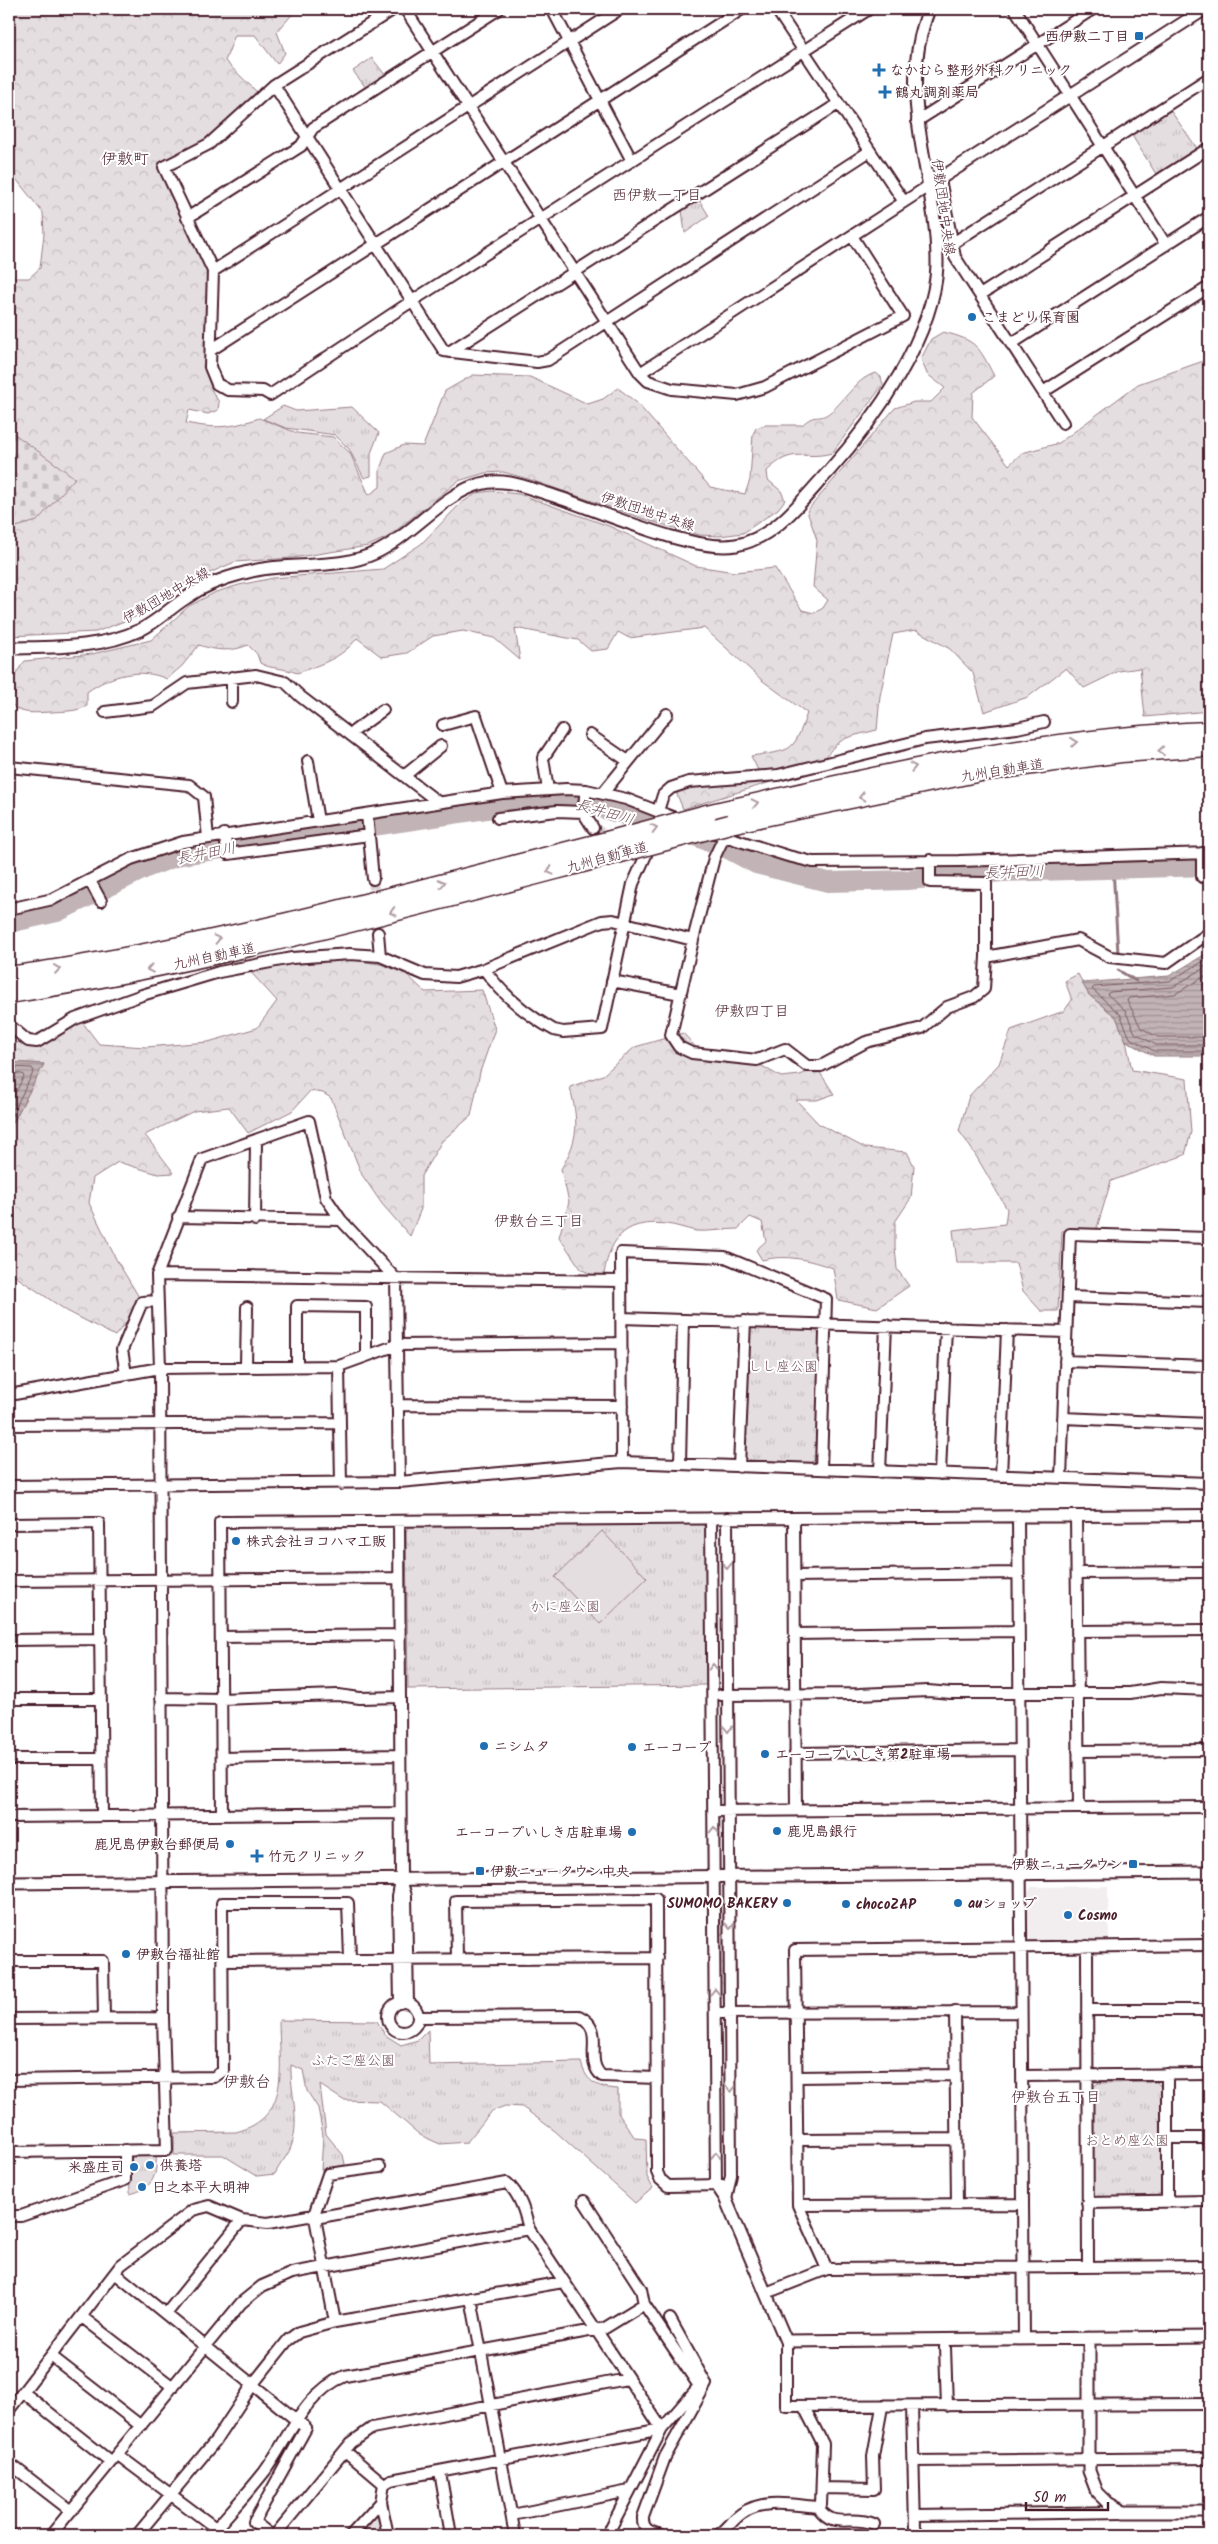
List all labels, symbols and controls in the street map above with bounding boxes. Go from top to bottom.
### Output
place label: 西伊敷二丁目 [1045,26,1129,48]
marker: 西伊敷二丁目 [1133,30,1145,42]
place label: なかむら整形外科クリニック [890,60,1072,82]
marker: なかむら整形外科クリニック [872,63,886,77]
place label: 鶴丸調剤薬局 [895,82,979,104]
marker: 鶴丸調剤薬局 [879,86,891,98]
district label: 伊敷町 [101,147,149,172]
street label: 伊敷団地中央線 [925,157,961,257]
district label: 西伊敷一丁目 [612,184,702,208]
place label: こまどり保育園 [982,307,1080,329]
marker: こまどり保育園 [966,311,978,323]
street label: 伊敷団地中央線 [598,486,698,538]
street label: 伊敷団地中央線 [119,562,214,630]
one-way arrow [1070,737,1078,748]
one-way arrow [1156,745,1164,756]
street label: 九州自動車道 [959,754,1045,788]
one-way arrow [909,763,918,773]
one-way arrow [858,791,866,801]
water label: 長井田川 [573,793,637,833]
one-way arrow [750,798,759,809]
one-way arrow [649,823,658,834]
water label: 長井田川 [174,836,238,871]
street label: 九州自動車道 [564,836,651,879]
water label: 長井田川 [984,860,1044,886]
one-way arrow [547,866,555,876]
one-way arrow [438,878,447,889]
one-way arrow [389,906,398,917]
one-way arrow [212,934,221,945]
street label: 九州自動車道 [171,937,258,976]
one-way arrow [145,964,154,974]
one-way arrow [53,965,61,975]
district label: 伊敷四丁目 [714,1000,790,1024]
district label: 伊敷台三丁目 [494,1210,584,1234]
park label: しし座公園 [748,1356,818,1378]
place label: 株式会社ヨコハマ工販 [246,1531,386,1553]
marker: 株式会社ヨコハマ工販 [230,1535,242,1547]
one-way arrow [722,1563,732,1571]
park label: かに座公園 [530,1596,600,1618]
one-way arrow [708,1663,719,1671]
one-way arrow [723,1726,733,1733]
place label: ニシムタ [494,1736,550,1758]
place label: エーコープ [642,1737,711,1759]
marker: ニシムタ [478,1740,490,1752]
marker: エーコープ [626,1741,638,1753]
place label: エーコープいしき第2駐車場 [775,1744,950,1766]
marker: エーコープいしき第2駐車場 [759,1748,771,1760]
place label: 鹿児島銀行 [787,1821,857,1843]
place label: エーコープいしき店駐車場 [455,1822,622,1844]
one-way arrow [709,1825,719,1833]
marker: 鹿児島銀行 [771,1825,783,1837]
marker: エーコープいしき店駐車場 [626,1826,638,1838]
place label: 鹿児島伊敷台郵便局 [94,1834,220,1856]
marker: 鹿児島伊敷台郵便局 [224,1838,236,1850]
place label: 竹元クリニック [268,1846,366,1868]
marker: 竹元クリニック [250,1849,264,1863]
place label: 伊敷ニュータウン [1011,1854,1123,1876]
marker: 伊敷ニュータウン [1127,1858,1139,1870]
place label: 伊敷ニュータウン中央 [490,1861,630,1883]
marker: 伊敷ニュータウン中央 [474,1865,486,1877]
place label: SUMOMO BAKERY [667,1893,778,1915]
place label: auショップ [968,1893,1037,1915]
place label: chocoZAP [856,1894,917,1916]
marker: SUMOMO BAKERY [781,1897,793,1909]
marker: auショップ [952,1897,964,1909]
marker: chocoZAP [840,1898,852,1910]
place label: Cosmo [1078,1905,1118,1927]
marker: Cosmo [1062,1909,1074,1921]
one-way arrow [725,1923,735,1931]
place label: 伊敷台福祉館 [136,1944,220,1966]
marker: 伊敷台福祉館 [120,1948,132,1960]
one-way arrow [710,1988,720,1996]
park label: ふたご座公園 [311,2050,395,2072]
district label: 伊敷台 [223,2070,271,2095]
one-way arrow [726,2086,736,2093]
district label: 伊敷台五丁目 [1011,2086,1101,2110]
park label: おとめ座公園 [1085,2130,1169,2152]
one-way arrow [711,2150,721,2158]
place label: 供養塔 [160,2155,202,2177]
place label: 米盛庄司 [68,2157,124,2179]
marker: 供養塔 [144,2159,156,2171]
marker: 米盛庄司 [128,2161,140,2173]
place label: 日之本平大明神 [152,2177,250,2199]
marker: 日之本平大明神 [136,2181,148,2193]
scale bar [1026,2479,1108,2511]
text: 50 m [1033,2486,1067,2510]

